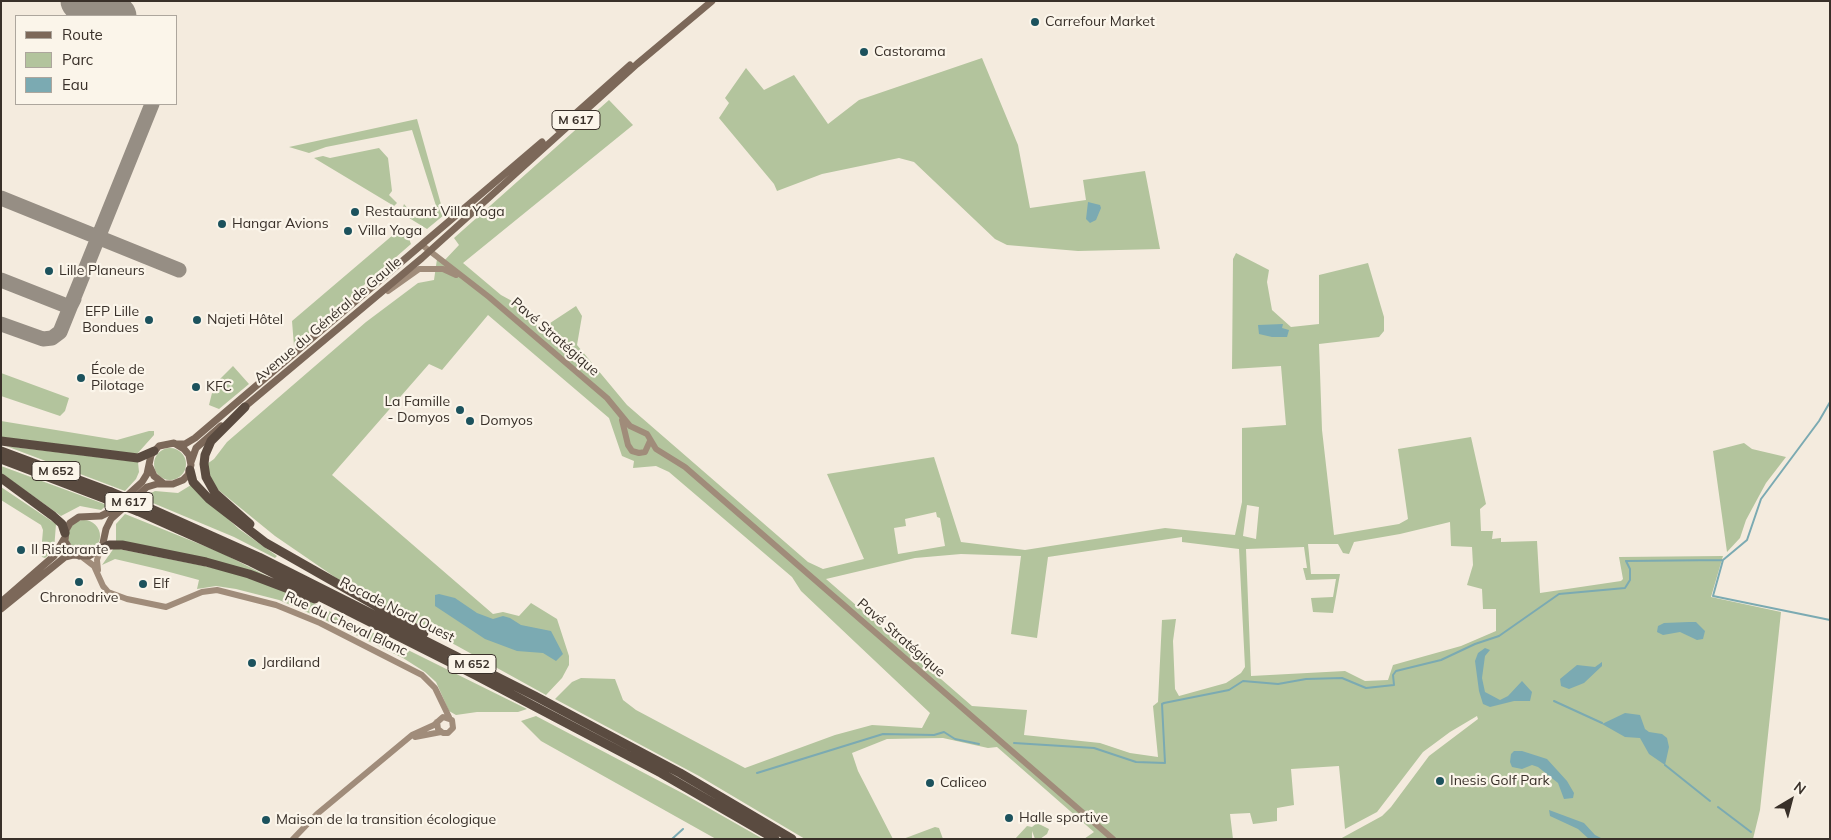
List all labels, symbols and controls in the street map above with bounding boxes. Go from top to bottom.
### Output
place label: Carrefour Market [1045,14,1155,30]
legend [15,15,178,105]
marker: Carrefour Market [1029,16,1041,28]
text: Route [62,25,103,44]
place label: Castorama [874,44,946,60]
marker: Castorama [858,46,870,58]
text: Parc [62,50,93,69]
text: Eau [62,75,88,94]
road number: M 617 [552,110,600,130]
place label: Restaurant Villa Yoga [365,204,505,220]
marker: Restaurant Villa Yoga [349,206,361,218]
place label: Hangar Avions [232,216,329,232]
marker: Hangar Avions [216,218,228,230]
place label: Villa Yoga [358,223,422,239]
marker: Villa Yoga [342,225,354,237]
street label: Avenue du Général de Gaulle [251,253,405,387]
place label: Lille Planeurs [59,263,145,279]
marker: Lille Planeurs [43,265,55,277]
street label: Pavé Stratégique [508,294,602,380]
place label: EFP Lille Bondues [82,304,139,336]
place label: Najeti Hôtel [207,312,283,328]
marker: EFP Lille Bondues [143,314,155,326]
marker: Najeti Hôtel [191,314,203,326]
place label: École de Pilotage [91,362,145,394]
marker: École de Pilotage [75,372,87,384]
place label: KFC [206,379,232,395]
marker: KFC [190,381,202,393]
place label: La Famille - Domyos [384,394,450,427]
marker: La Famille - Domyos [454,404,466,416]
place label: Domyos [480,413,533,429]
marker: Domyos [464,415,476,427]
road number: M 652 [32,462,80,481]
road number: M 617 [105,492,153,512]
place label: Il Ristorante [31,542,108,558]
marker: Il Ristorante [15,544,27,556]
street label: Rocade Nord Ouest [337,574,457,646]
marker: Chronodrive [73,576,85,588]
place label: Elf [153,576,169,592]
marker: Elf [137,578,149,590]
street label: Rue du Cheval Blanc [282,588,410,660]
place label: Chronodrive [40,590,118,606]
street label: Pavé Stratégique [854,595,948,681]
road number: M 652 [448,654,496,674]
place label: Jardiland [262,655,320,671]
marker: Jardiland [246,657,258,669]
place label: Inesis Golf Park [1450,773,1550,789]
place label: Caliceo [940,775,987,791]
marker: Inesis Golf Park [1434,775,1446,787]
north arrow [1766,775,1816,825]
marker: Caliceo [924,777,936,789]
text: N [1790,778,1810,798]
place label: Halle sportive [1019,810,1108,826]
place label: Maison de la transition écologique [276,812,496,828]
marker: Halle sportive [1003,812,1015,824]
marker: Maison de la transition écologique [260,814,272,826]

